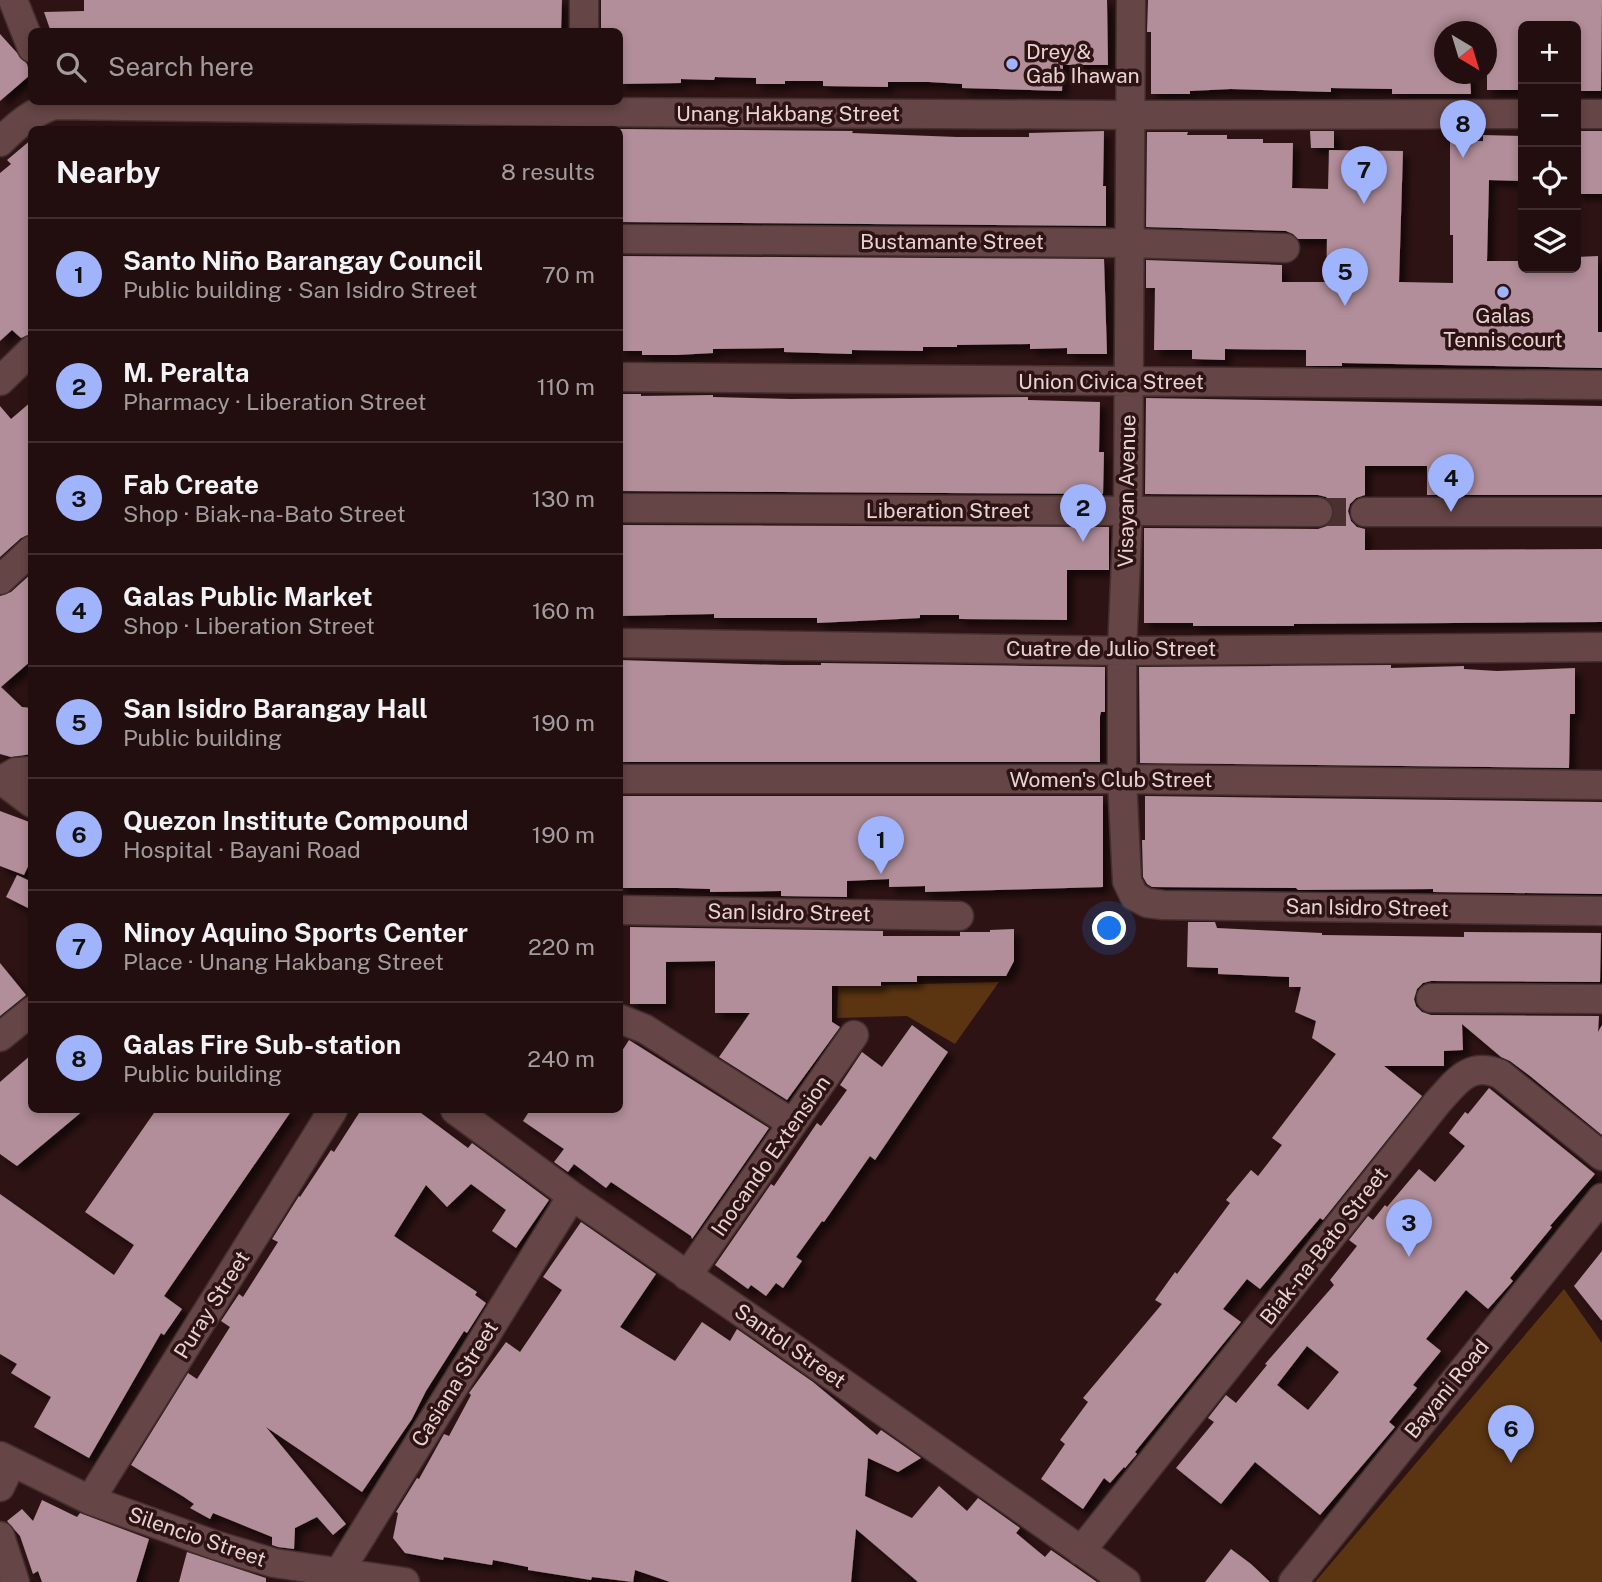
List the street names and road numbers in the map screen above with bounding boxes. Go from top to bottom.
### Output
street label: Unang Hakbang Street [676,101,900,126]
street label: Bustamante Street [860,229,1044,254]
street label: Union Civica Street [1018,369,1204,394]
street label: Visayan Avenue [1113,414,1140,568]
street label: Liberation Street [866,498,1030,523]
street label: Cuatre de Julio Street [1006,636,1216,661]
street label: Women's Club Street [1010,767,1212,792]
street label: San Isidro Street [1285,894,1449,921]
street label: San Isidro Street [707,899,871,926]
street label: Inocando Extension [706,1071,835,1241]
street label: Biak-na-Bato Street [1254,1162,1393,1329]
street label: Puray Street [169,1246,255,1363]
street label: Santol Street [730,1298,851,1393]
street label: Casiana Street [406,1316,503,1451]
street label: Bayani Road [1399,1334,1494,1443]
street label: Silencio Street [125,1501,269,1572]

